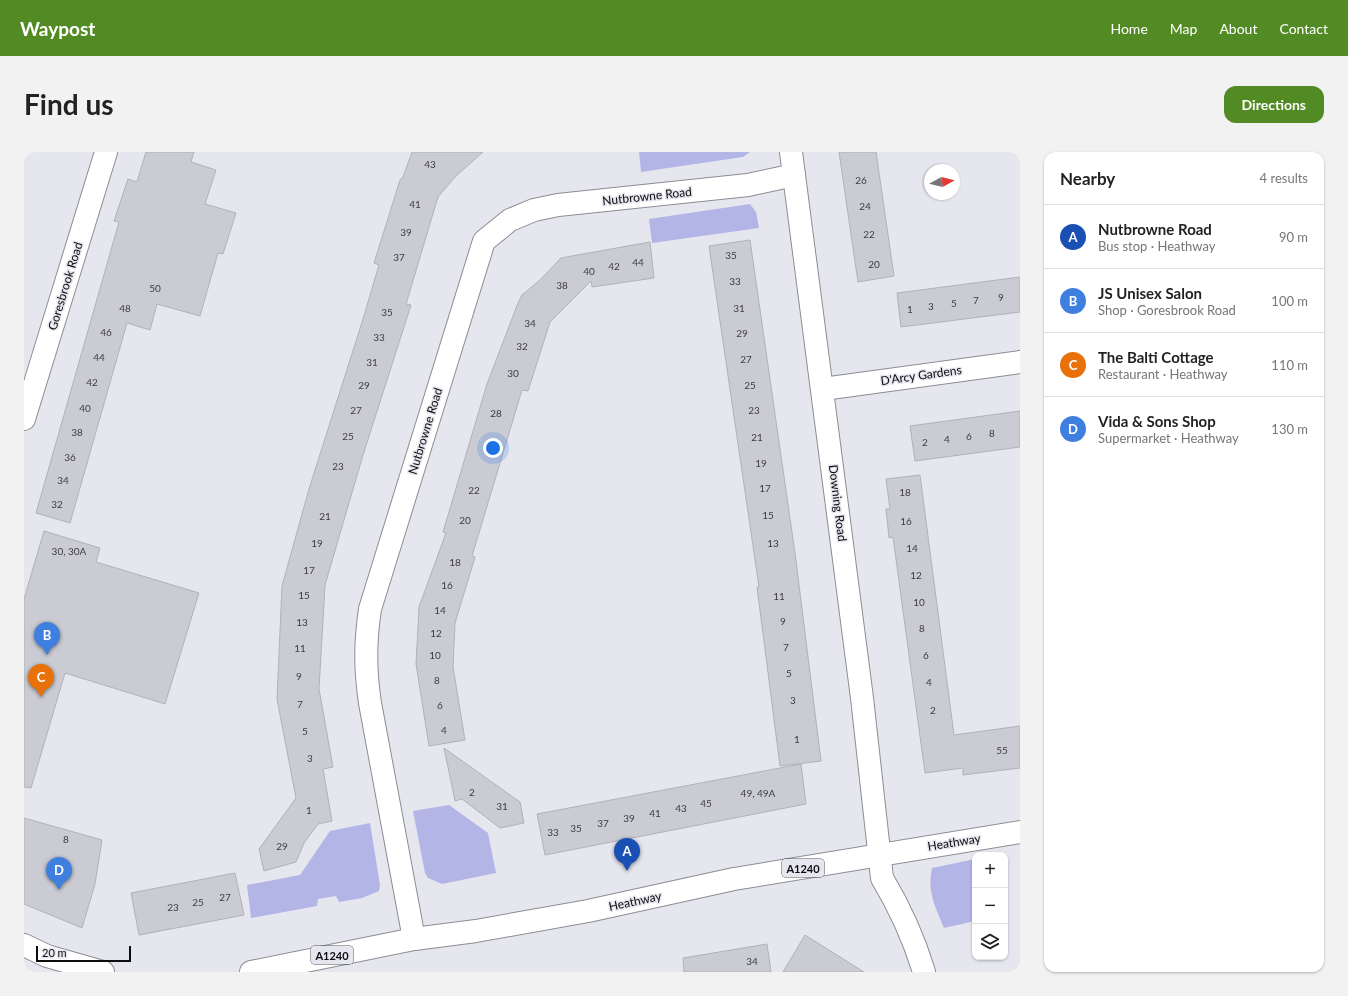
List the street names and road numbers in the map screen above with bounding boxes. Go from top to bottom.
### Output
street label: Nutbrowne Road [602,184,692,208]
street label: Goresbrook Road [44,240,86,332]
street label: D'Arcy Gardens [880,362,962,388]
street label: Nutbrowne Road [405,386,445,476]
street label: Downing Road [826,464,850,542]
street label: Heathway [926,830,982,854]
road number: A1240 [782,859,824,877]
street label: Heathway [607,888,664,914]
road number: A1240 [311,946,353,964]

